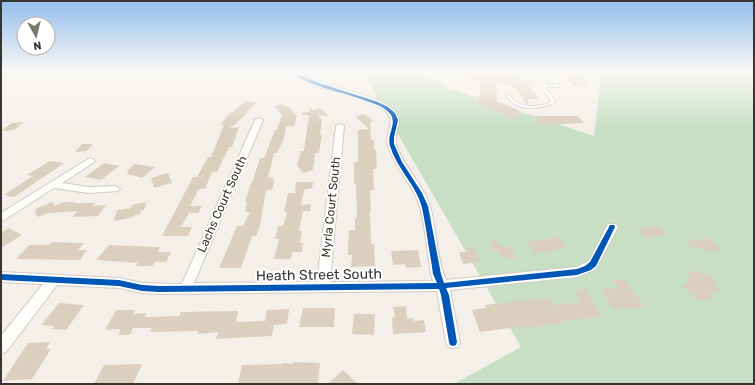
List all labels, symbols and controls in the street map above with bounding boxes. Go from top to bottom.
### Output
north arrow [16,16,56,56]
text: N [32,38,42,52]
street label: Lachs Court South [194,154,250,254]
street label: Myrla Court South [319,156,343,258]
street label: Heath Street South [256,265,382,285]

